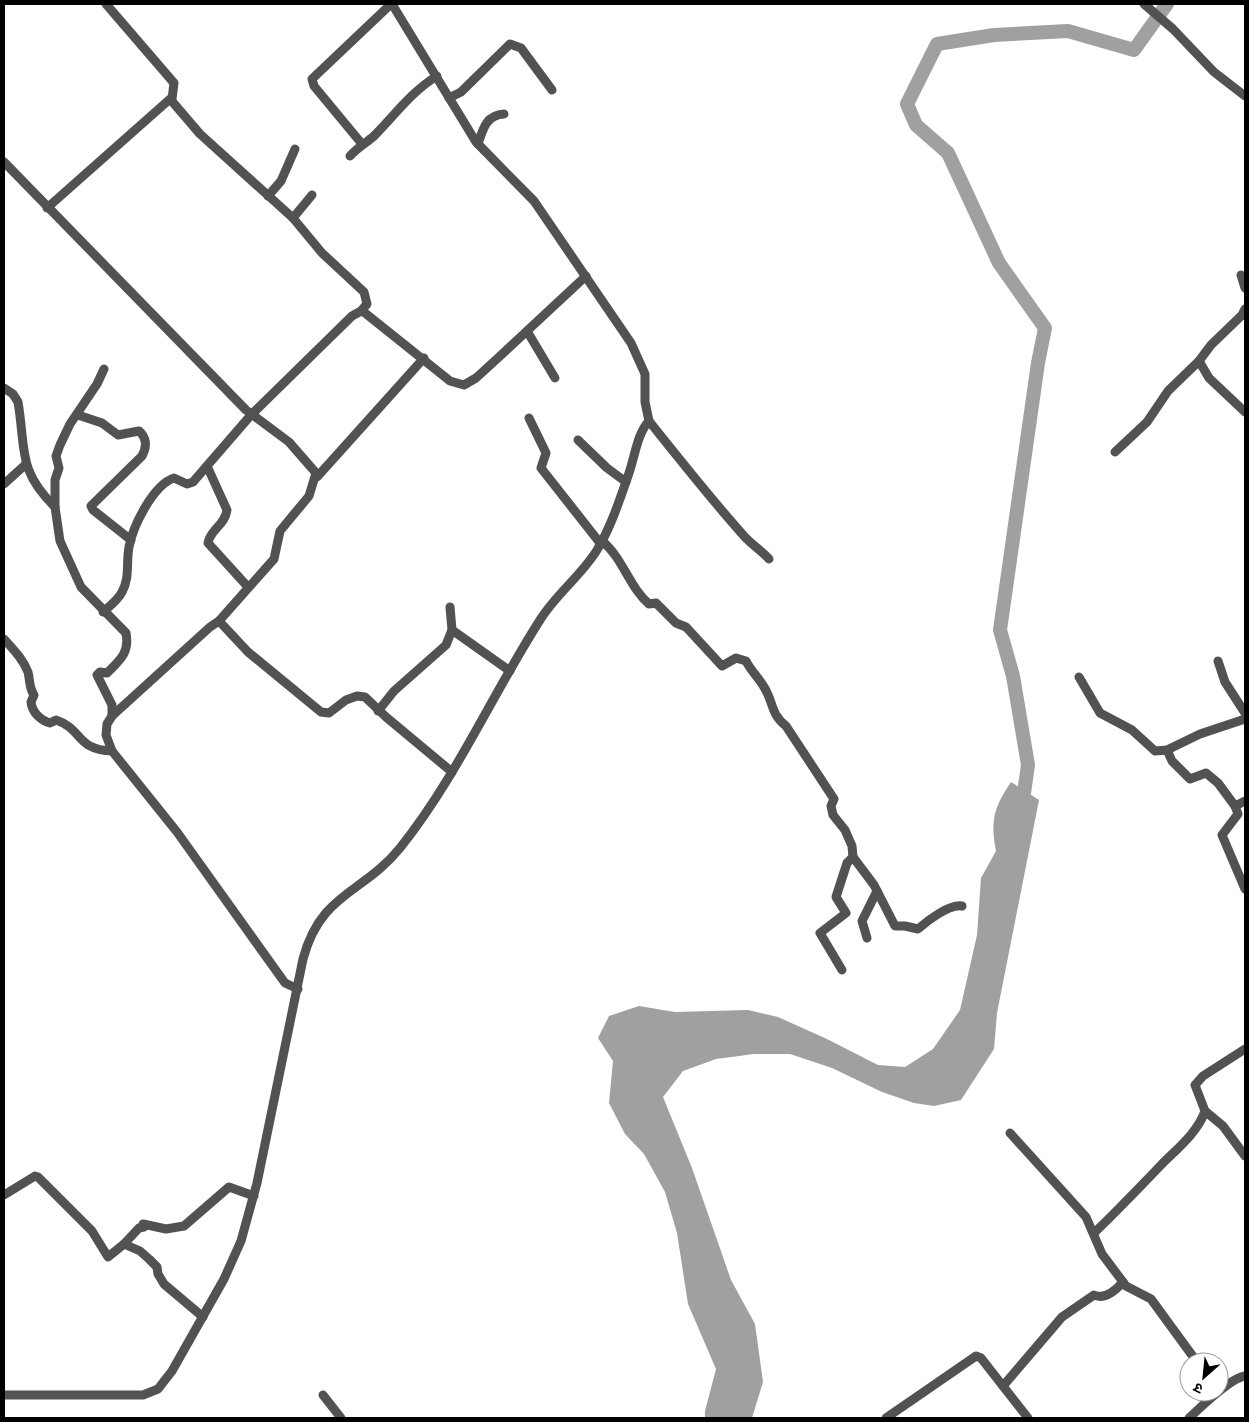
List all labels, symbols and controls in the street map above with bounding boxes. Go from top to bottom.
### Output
north arrow [1179,1352,1229,1402]
text: उ [1190,1379,1205,1398]

